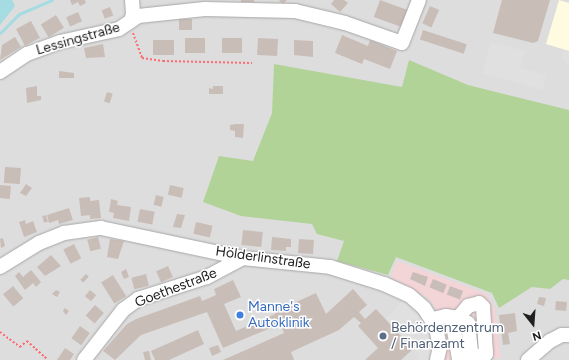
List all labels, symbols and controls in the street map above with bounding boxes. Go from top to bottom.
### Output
street label: Lessingstraße [34,19,122,59]
street label: Hölderlinstraße [214,243,312,273]
street label: Goethestraße [133,265,219,311]
place label: Manne's Autoklinik [248,299,310,332]
north arrow [513,304,553,344]
marker: Manne's Autoklinik [235,310,245,320]
place label: Behördenzentrum / Finanzamt [391,320,504,352]
text: N [531,328,543,343]
marker: Behördenzentrum / Finanzamt [378,331,388,341]

